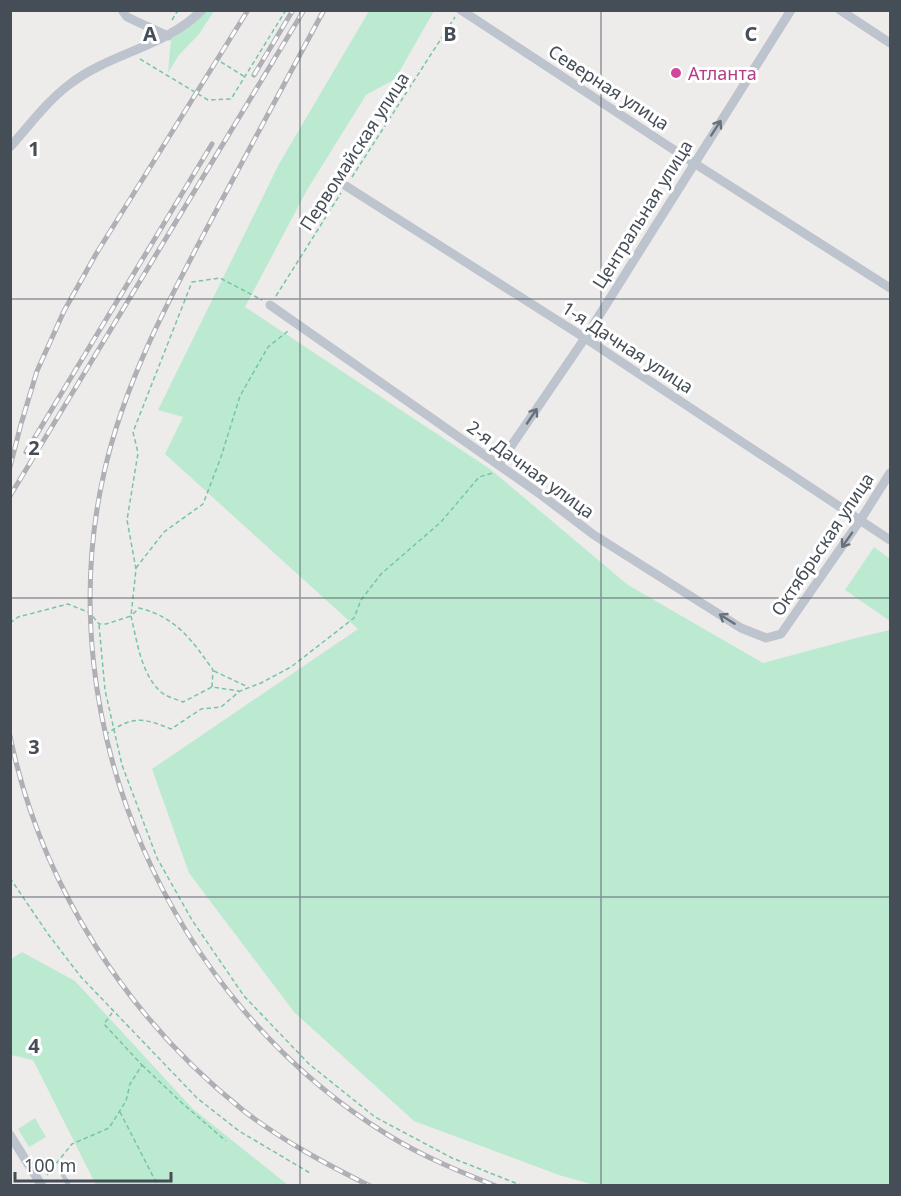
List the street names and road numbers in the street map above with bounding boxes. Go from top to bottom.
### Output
street label: Северная улица [544,39,674,135]
street label: Первомайская улица [294,67,414,235]
street label: Центральная улица [586,135,698,293]
street label: 1-я Дачная улица [558,296,698,398]
street label: 2-я Дачная улица [462,415,600,523]
street label: Октябрьская улица [765,468,879,620]

